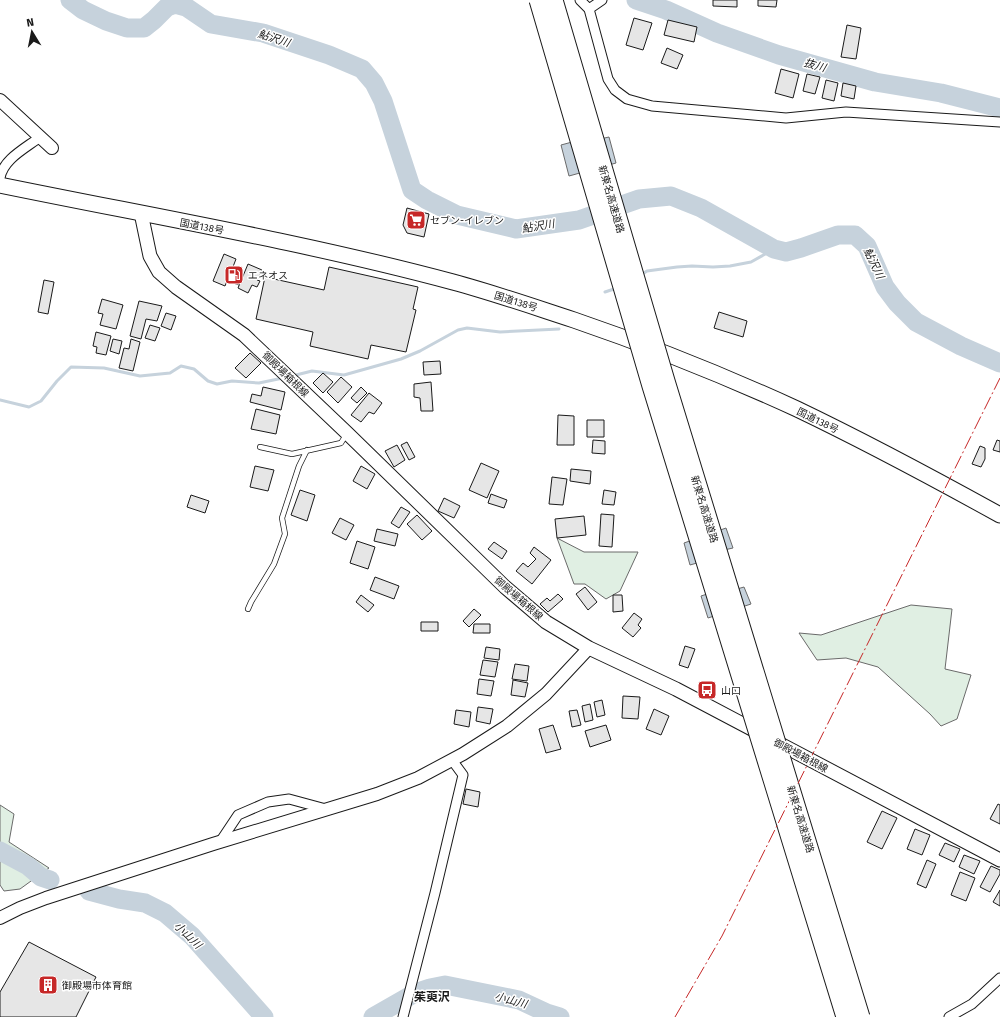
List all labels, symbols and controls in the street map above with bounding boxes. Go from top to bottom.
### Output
north arrow [12,12,52,52]
text: N [26,16,35,30]
water label: 鮎沢川 [256,27,292,50]
water label: 抜川 [802,56,828,75]
street label: 新東名高速道路 [596,164,626,235]
supermarket icon: セブン-イレブン [405,209,427,231]
place label: セブン-イレブン [430,215,504,227]
street label: 国道138号 [179,217,225,237]
water label: 鮎沢川 [521,217,556,235]
water label: 鮎沢川 [860,246,887,282]
fuel station icon: エネオス [223,264,245,286]
place label: エネオス [248,270,288,282]
street label: 国道138号 [493,290,539,314]
street label: 御殿場箱根線 [260,350,311,400]
street label: 国道138号 [795,406,840,436]
street label: 新東名高速道路 [688,474,720,545]
street label: 御殿場箱根線 [492,575,545,623]
bus stop icon: 山口 [696,679,718,701]
place label: 山口 [721,685,741,697]
street label: 御殿場箱根線 [771,737,830,775]
street label: 新東名高速道路 [784,784,816,855]
water label: 小山川 [171,919,205,952]
building icon: 御殿場市体育館 [37,974,59,996]
place label: 御殿場市体育館 [62,980,132,992]
district label: 茱萸沢 [414,990,450,1004]
water label: 小山川 [493,990,529,1011]

